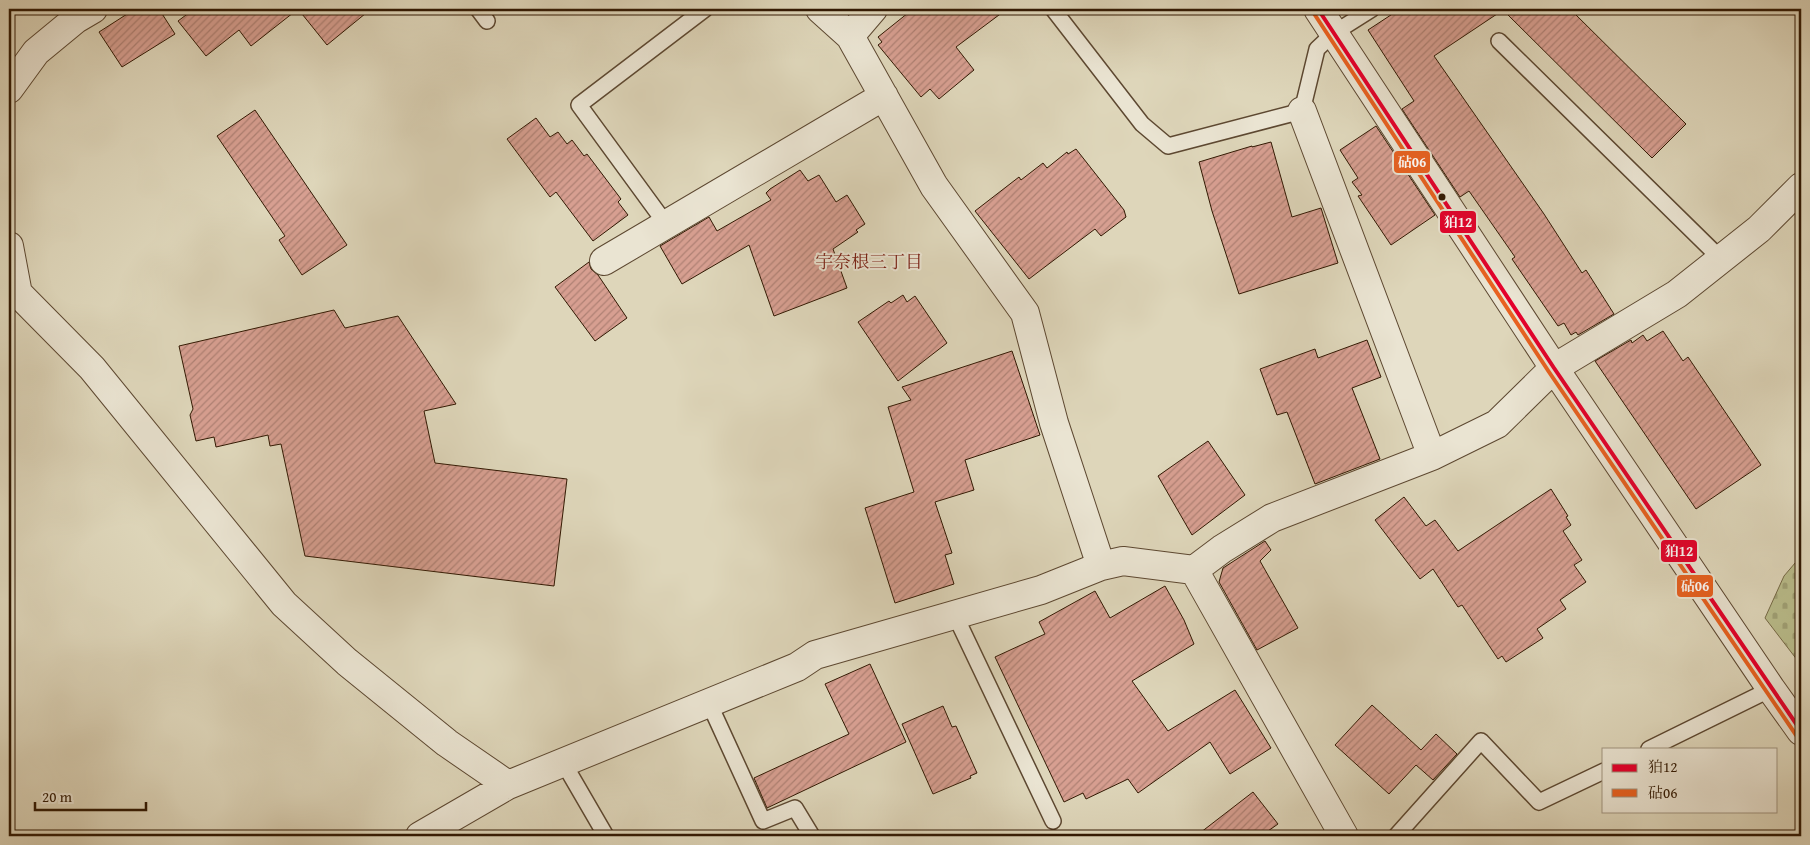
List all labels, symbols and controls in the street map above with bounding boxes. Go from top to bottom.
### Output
line badge: 砧06 [1393,150,1431,174]
text: 砧06 [1398,152,1426,172]
unlabelled marker [1437,192,1447,202]
line badge: 狛12 [1439,210,1477,234]
text: 狛12 [1444,212,1472,232]
district label: 宇奈根三丁目 [815,248,923,275]
line badge: 狛12 [1660,539,1698,563]
text: 狛12 [1665,541,1693,561]
line badge: 砧06 [1676,574,1714,598]
text: 砧06 [1681,576,1709,596]
legend [1602,748,1778,812]
text: 狛12 [1648,756,1677,777]
scale bar [35,780,146,812]
text: 砧06 [1648,782,1677,803]
text: 20 m [42,786,73,807]

